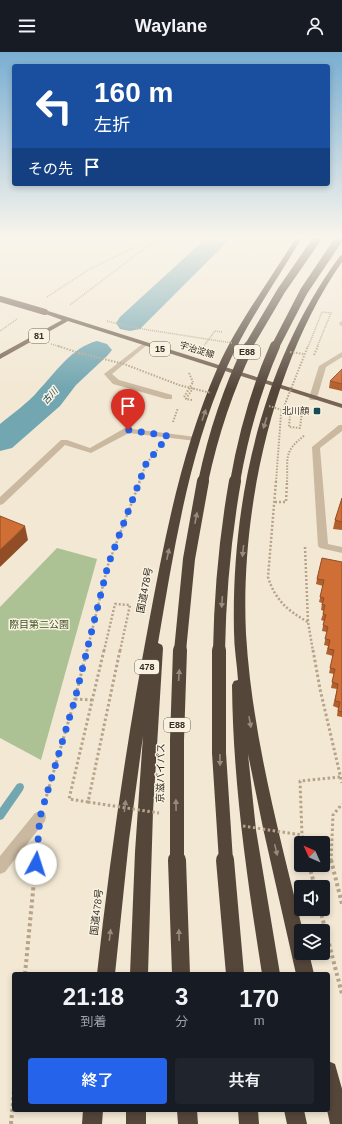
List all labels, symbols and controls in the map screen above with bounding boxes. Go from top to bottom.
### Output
icon: menu [16,15,38,37]
icon: person [304,15,326,37]
text: Waylane [135,16,207,36]
text: 160 m [94,77,173,108]
icon: left [28,80,80,132]
text: 左折 [94,115,130,135]
icon: arrive [81,156,103,178]
text: その先 [28,160,73,177]
road number: 81 [29,329,49,343]
street label: 宇治淀線 [178,340,217,360]
road number: 15 [150,342,170,356]
road number: E88 [234,345,260,359]
water label: 古川 [40,385,60,406]
pin [111,389,145,430]
icon: arrive [117,395,139,417]
place label: 北川顔 [282,406,310,416]
marker: 北川顔 [312,406,322,416]
one-way arrow [201,408,207,420]
one-way arrow [262,417,268,429]
one-way arrow [194,512,200,524]
one-way arrow [240,545,246,557]
one-way arrow [166,548,172,560]
street label: 国道478号 [135,566,154,614]
one-way arrow [218,596,225,608]
park label: 際目第二公園 [9,619,69,630]
road number: 478 [135,660,159,674]
one-way arrow [176,669,183,681]
one-way arrow [248,716,254,728]
road number: E88 [164,718,190,732]
street label: 京滋バイパス [154,743,167,803]
one-way arrow [217,754,223,767]
one-way arrow [173,798,179,811]
one-way arrow [122,800,129,812]
north arrow [294,836,330,872]
map controls [294,836,330,960]
position arrow [15,843,57,885]
one-way arrow [273,844,279,856]
button: sound [294,880,330,916]
street label: 国道478号 [88,888,105,936]
button: layers [294,924,330,960]
one-way arrow [176,928,182,941]
one-way arrow [107,929,113,941]
text: 21:18 [63,983,124,1010]
text: 3 [175,983,188,1010]
text: 170 [239,985,279,1012]
text: m [254,1013,265,1028]
text: 到着 [80,1014,107,1029]
text: 分 [175,1014,188,1029]
button: 終了 [28,1058,167,1104]
button: 共有 [175,1058,314,1104]

